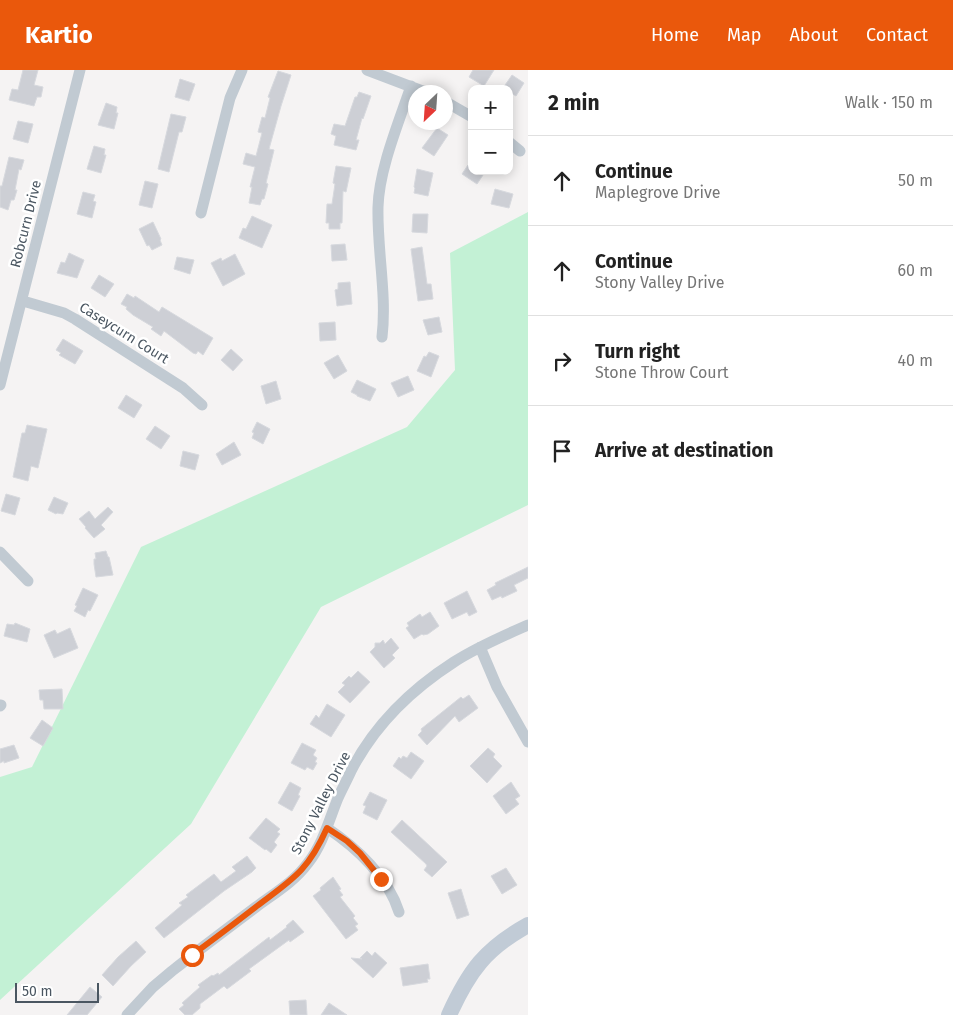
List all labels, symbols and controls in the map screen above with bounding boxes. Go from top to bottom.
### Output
text: Kartio [25,21,93,49]
text: Home [651,24,699,46]
text: Map [727,24,761,46]
text: About [789,24,838,46]
text: Contact [866,24,928,46]
north arrow [408,85,453,130]
map controls [468,85,513,175]
button: + [468,85,513,130]
text: 2 min [548,90,600,116]
text: Walk · 150 m [845,93,933,112]
button: − [468,130,513,175]
text: Continue [595,160,673,183]
icon: ahead [548,167,576,195]
text: 50 m [898,171,933,190]
street label: Robcurn Drive [7,178,45,270]
text: Maplegrove Drive [595,183,721,202]
text: Continue [595,250,673,273]
icon: ahead [548,257,576,285]
text: 60 m [898,261,933,280]
text: Stony Valley Drive [595,273,724,292]
street label: Caseycurn Court [76,299,173,368]
text: Turn right [595,340,680,363]
icon: right [548,347,576,375]
text: 40 m [898,351,933,370]
text: Stone Throw Court [595,363,729,382]
icon: arrive [548,437,576,465]
text: Arrive at destination [595,439,774,462]
street label: Stony Valley Drive [288,749,354,857]
route end [370,868,393,891]
route start [181,944,204,967]
scale bar [15,980,99,1003]
text: 50 m [22,983,53,1000]

